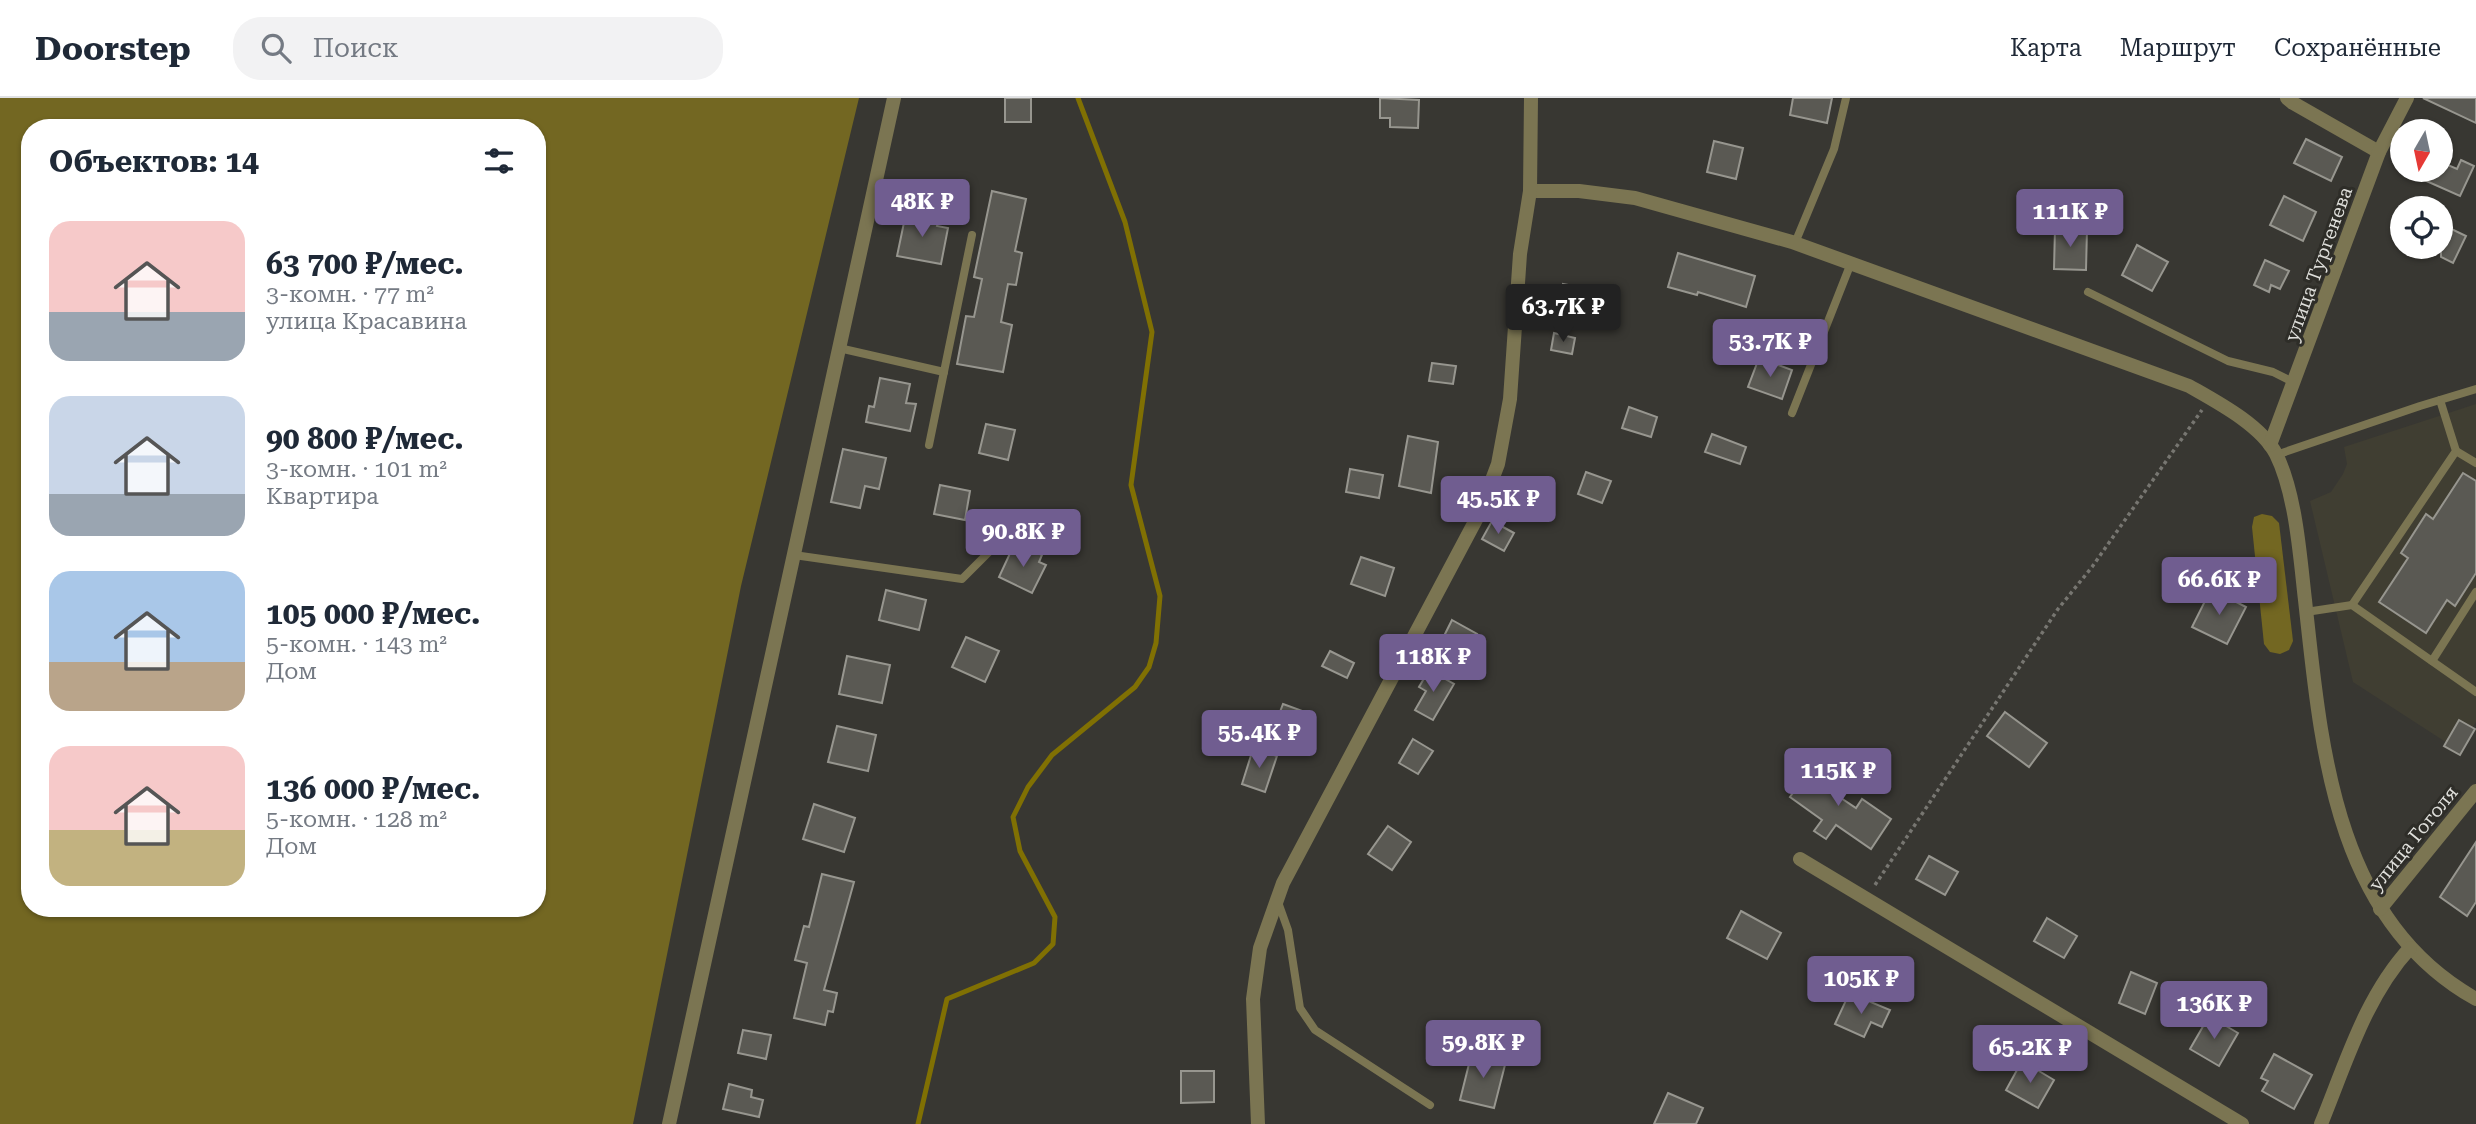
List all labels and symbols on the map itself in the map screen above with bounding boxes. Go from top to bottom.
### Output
north arrow [2390,119,2454,182]
pin: 48K ₽ [873,180,971,239]
street label: улица Тургенева [2280,183,2357,345]
pin: 111K ₽ [2013,190,2127,249]
pin: 63.7K ₽ [1498,285,1628,344]
pin: 53.7K ₽ [1705,320,1835,379]
pin: 45.5K ₽ [1433,476,1563,536]
pin: 90.8K ₽ [958,510,1088,569]
pin: 66.6K ₽ [2154,558,2284,617]
pin: 118K ₽ [1376,634,1490,694]
pin: 55.4K ₽ [1194,710,1324,770]
pin: 115K ₽ [1781,748,1895,808]
street label: улица Гоголя [2364,781,2463,895]
pin: 105K ₽ [1804,956,1918,1016]
pin: 136K ₽ [2157,982,2271,1041]
pin: 59.8K ₽ [1418,1020,1548,1080]
pin: 65.2K ₽ [1965,1026,2095,1085]

